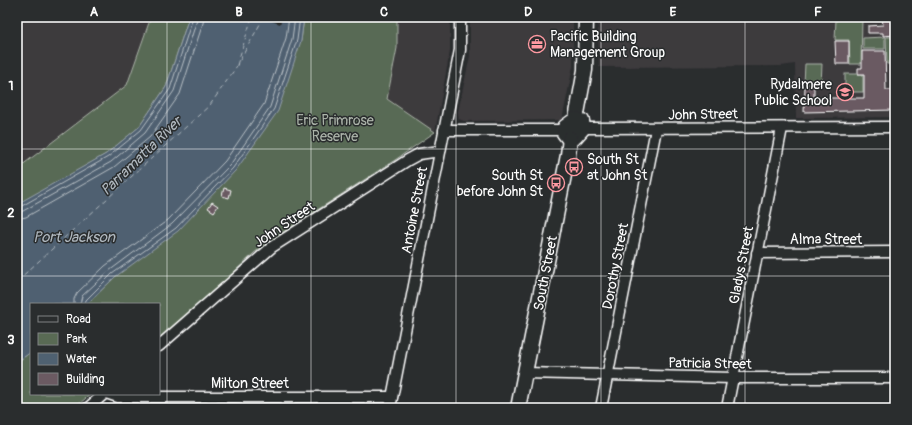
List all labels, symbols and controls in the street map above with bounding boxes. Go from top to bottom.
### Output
text: A [90,4,99,20]
text: B [235,4,243,20]
text: C [380,4,388,20]
text: D [524,4,532,20]
text: E [670,4,677,20]
text: F [814,4,822,20]
place label: Pacific Building Management Group [550,28,665,61]
office icon: Pacific Building Management Group [527,34,547,54]
place label: Rydalmere Public School [754,76,832,109]
text: 1 [8,78,14,94]
school or university icon: Rydalmere Public School [835,82,855,102]
street label: John Street [668,105,738,124]
water label: Parramatta River [97,112,187,200]
park label: Eric Primrose Reserve [296,112,374,145]
place label: South St at John St [587,151,648,184]
bus stop icon: South St at John St [564,157,584,177]
street label: Antoine Street [398,165,431,255]
place label: South St before John St [457,167,543,200]
bus stop icon: South St before John St [546,173,566,193]
street label: John Street [251,198,318,251]
text: 2 [7,205,15,221]
street label: Dorothy Street [599,221,632,311]
street label: Gladys Street [726,224,757,306]
water label: Port Jackson [33,228,117,247]
street label: Alma Street [790,231,863,248]
street label: South Street [530,234,561,312]
legend [30,303,160,395]
text: Road [66,312,91,327]
text: 3 [7,332,15,348]
text: Park [66,332,87,347]
text: Water [66,352,97,367]
street label: Patricia Street [668,354,752,373]
text: Building [66,372,105,387]
street label: Milton Street [211,375,289,392]

